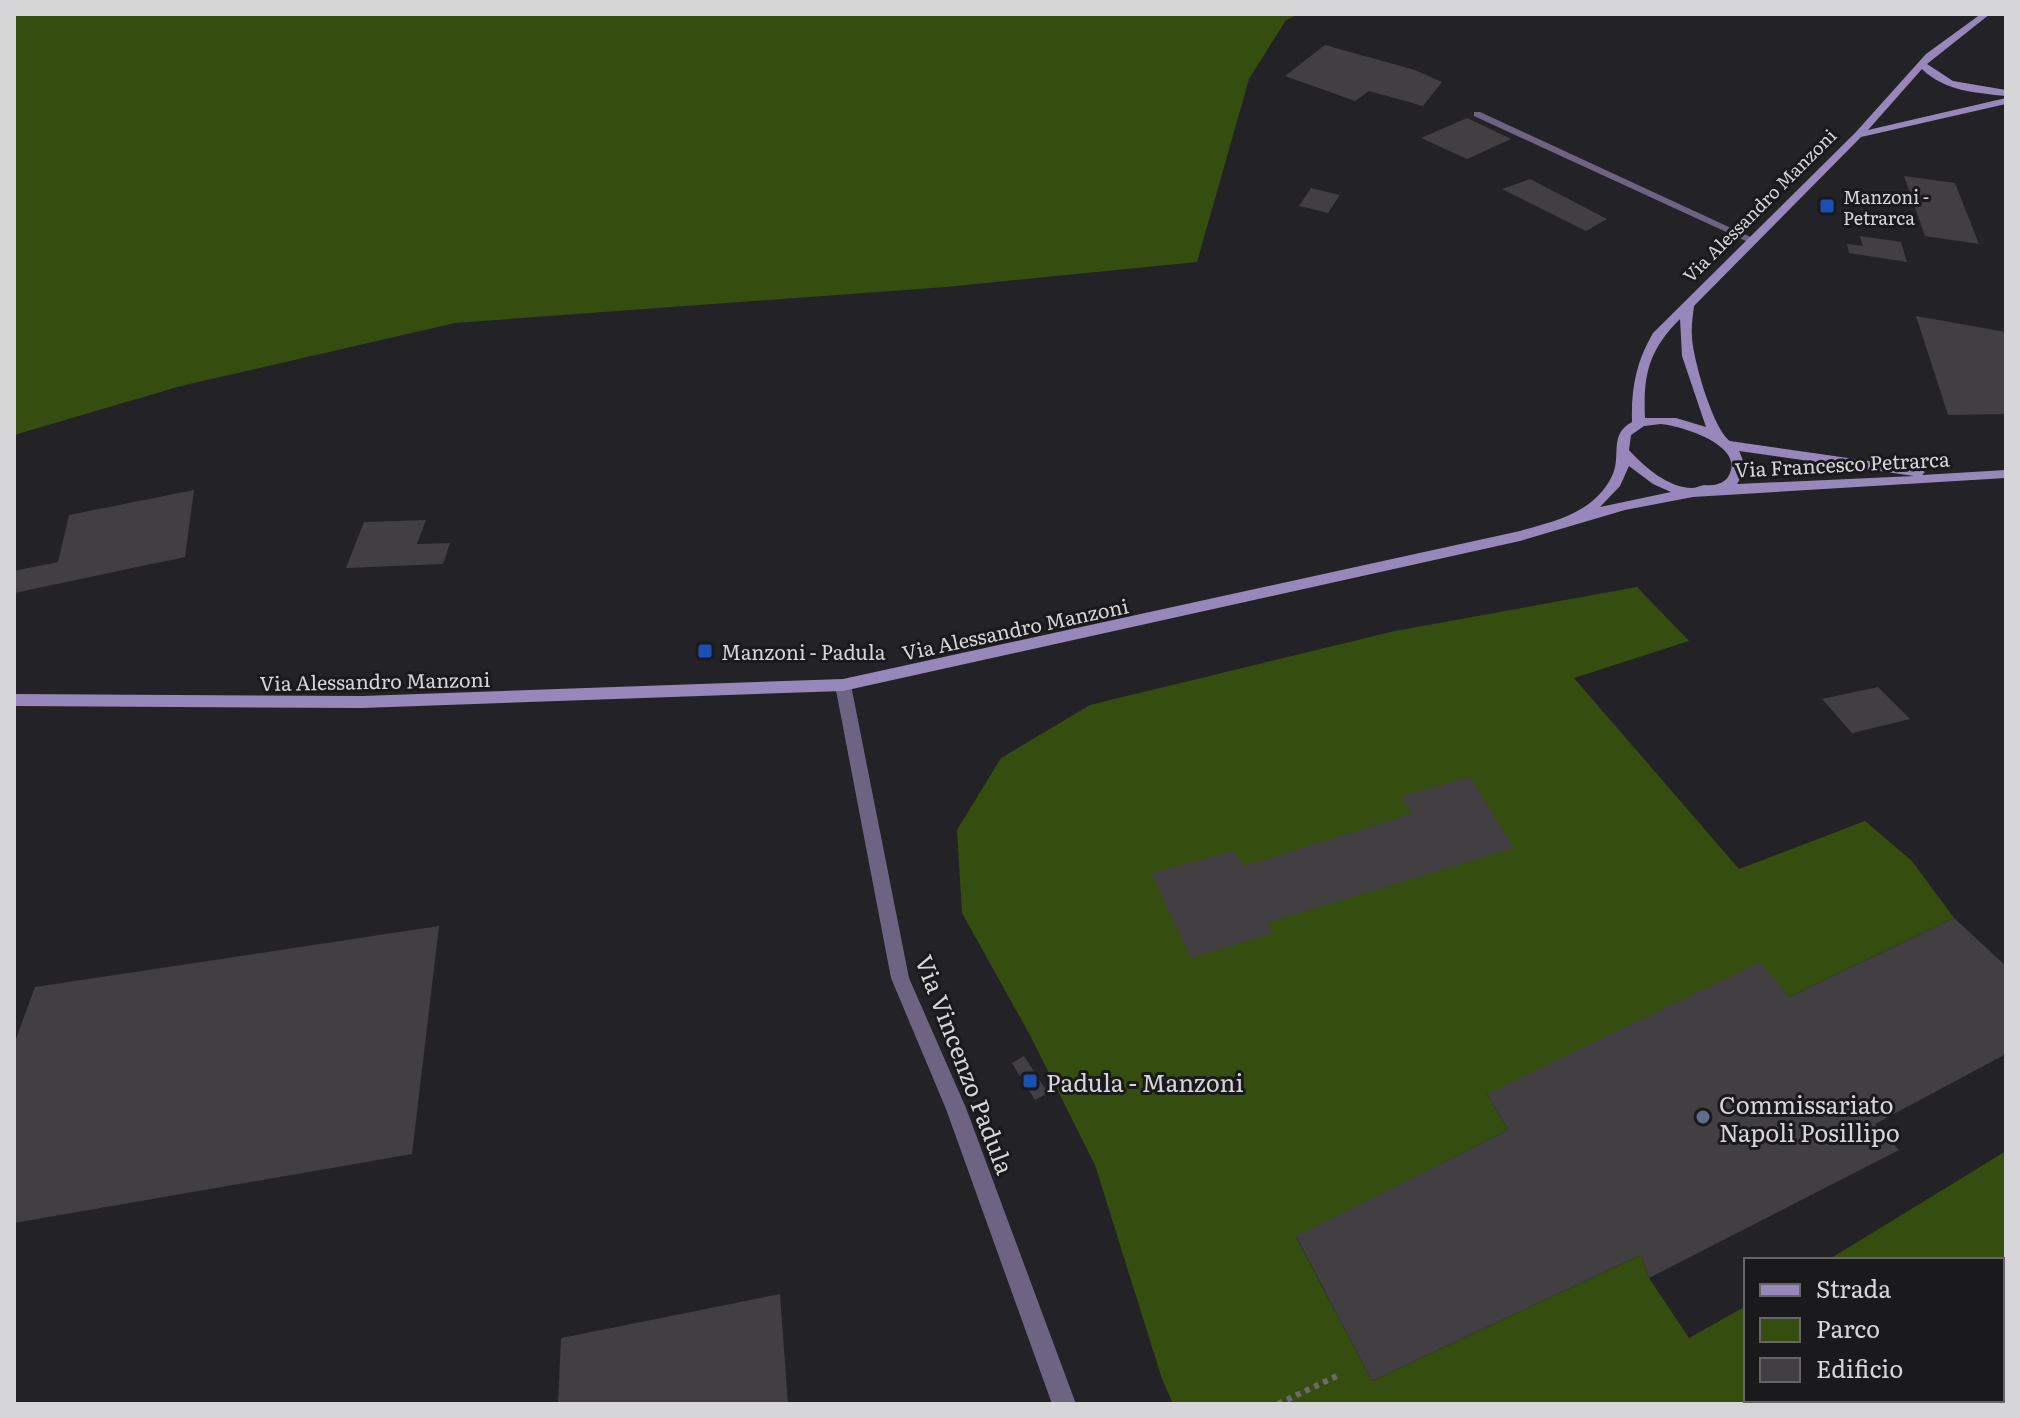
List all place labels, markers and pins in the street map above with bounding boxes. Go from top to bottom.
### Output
place label: Manzoni - Petrarca [1843,183,1929,231]
marker: Manzoni - Petrarca [1818,197,1836,215]
place label: Manzoni - Padula [721,636,886,666]
marker: Manzoni - Padula [696,642,714,660]
place label: Padula - Manzoni [1046,1064,1243,1099]
marker: Padula - Manzoni [1021,1072,1039,1090]
place label: Commissariato Napoli Posillipo [1719,1086,1900,1149]
marker: Commissariato Napoli Posillipo [1694,1108,1712,1126]

